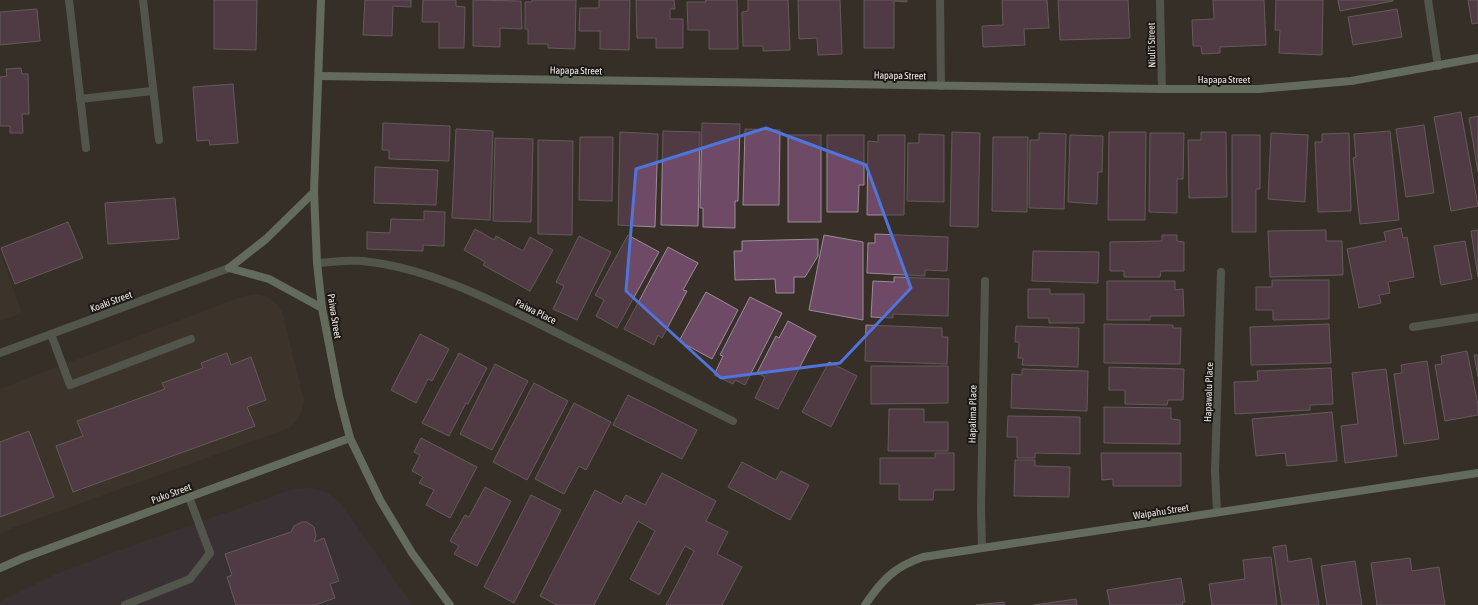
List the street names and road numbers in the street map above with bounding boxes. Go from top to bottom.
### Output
street label: Niuli'i Street [1146,22,1157,68]
street label: Hapapa Street [550,65,602,76]
street label: Hapapa Street [874,70,926,81]
street label: Hapapa Street [1198,74,1250,85]
street label: Koaki Street [89,289,134,314]
street label: Paiwa Street [326,293,344,340]
street label: Paiwa Place [514,297,558,326]
street label: Hapawalu Place [1202,362,1215,422]
street label: Hapalima Place [966,384,979,443]
street label: Puko Street [150,481,193,506]
street label: Waipahu Street [1132,502,1190,521]

